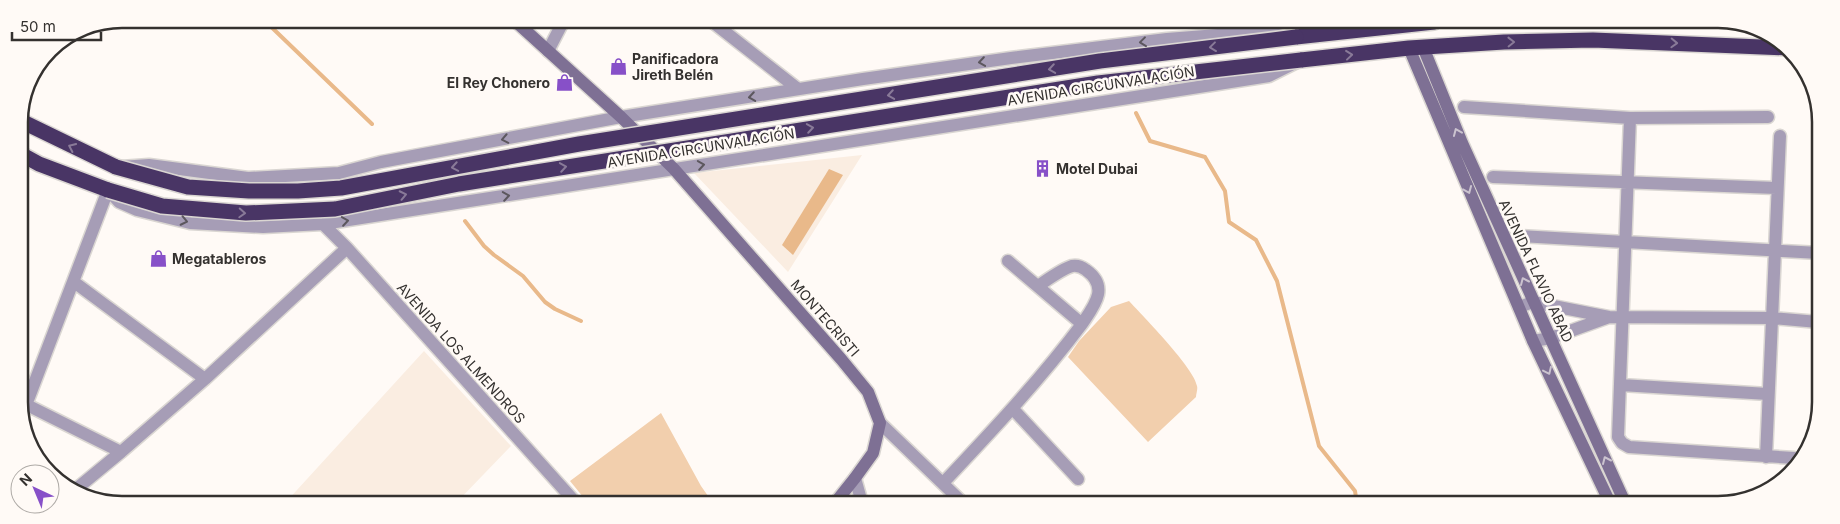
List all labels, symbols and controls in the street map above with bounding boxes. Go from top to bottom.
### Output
scale bar [12,10,101,42]
text: 50 m [20,17,56,36]
one-way arrow [1139,36,1147,46]
one-way arrow [1508,37,1515,47]
one-way arrow [1670,38,1678,48]
one-way arrow [1209,41,1217,52]
place label: Panificadora Jireth Belén [632,50,719,83]
one-way arrow [1346,50,1354,61]
one-way arrow [977,56,985,67]
shop icon: Panificadora Jireth Belén [608,57,628,77]
street label: AVENIDA CIRCUNVALACIÓN [1006,62,1196,109]
one-way arrow [1047,63,1056,73]
shop icon: El Rey Chonero [554,73,574,93]
place label: El Rey Chonero [447,74,550,91]
one-way arrow [887,89,896,99]
one-way arrow [747,91,756,101]
one-way arrow [806,123,814,134]
street label: AVENIDA CIRCUNVALACIÓN [606,124,796,171]
one-way arrow [1453,128,1464,137]
one-way arrow [501,133,510,143]
one-way arrow [68,142,77,153]
building icon: Motel Dubai [1032,159,1052,179]
one-way arrow [697,160,705,170]
place label: Motel Dubai [1056,160,1138,177]
one-way arrow [450,162,459,172]
one-way arrow [558,162,567,172]
one-way arrow [1462,185,1473,194]
one-way arrow [398,190,407,201]
one-way arrow [502,191,510,201]
street label: AVENIDA FLAVIO ABAD [1496,197,1577,345]
one-way arrow [238,207,246,218]
one-way arrow [179,215,188,226]
one-way arrow [342,216,350,227]
shop icon: Megatableros [148,249,168,269]
place label: Megatableros [172,250,267,267]
street label: MONTECRISTI [787,276,863,360]
one-way arrow [1519,277,1530,286]
street label: AVENIDA LOS ALMENDROS [394,279,529,427]
one-way arrow [1541,366,1552,375]
one-way arrow [1601,456,1612,465]
north arrow [10,464,60,514]
text: N [16,469,35,489]

